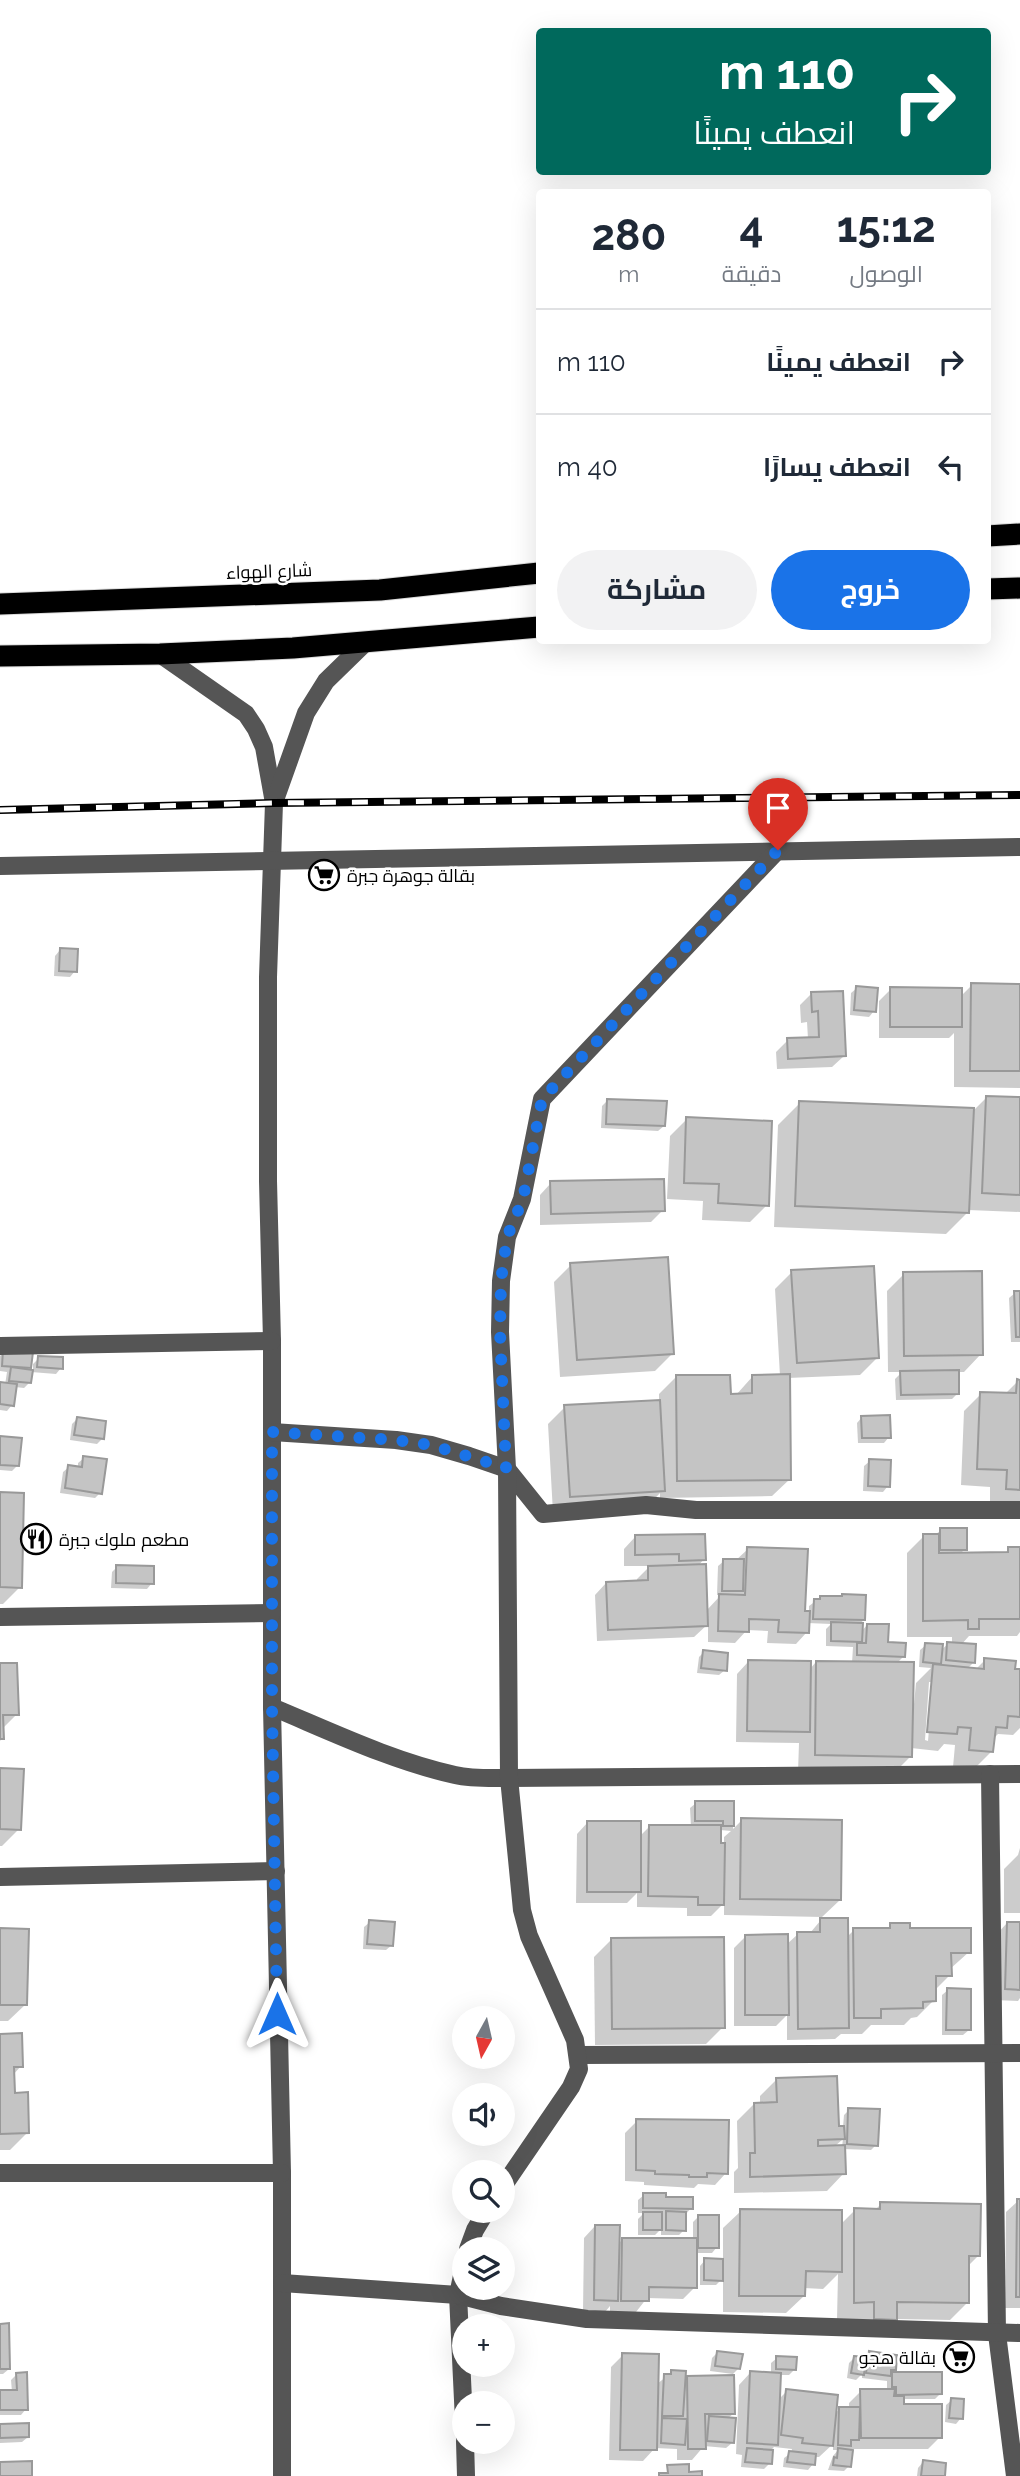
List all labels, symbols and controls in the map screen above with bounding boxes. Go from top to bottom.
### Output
text: 110 m [719,43,855,100]
icon: right [879,56,970,147]
text: انعطف يمينًا [693,114,855,151]
text: 4 [740,203,764,252]
text: 15:12 [837,203,936,252]
text: 280 [591,211,666,260]
text: m [618,260,639,287]
text: دقيقة [722,260,781,287]
text: الوصول [850,260,923,287]
icon: right [932,343,970,381]
text: 110 m [557,347,626,377]
text: انعطف يمينًا [766,347,911,377]
icon: left [932,448,970,486]
text: 40 m [557,452,618,482]
text: انعطف يسارًا [763,452,911,482]
button: مشاركة [557,550,757,630]
button: خروج [771,550,970,630]
street label: شارع الهواء [226,559,312,585]
pin [748,778,808,850]
icon: arrive [759,789,797,827]
supermarket icon: بقالة جوهرة جبرة [307,858,341,892]
place label: بقالة جوهرة جبرة [347,865,475,887]
restaurant icon: مطعم ملوك جبرة [19,1522,53,1556]
place label: مطعم ملوك جبرة [59,1529,189,1552]
position arrow [240,1977,314,2051]
north arrow [452,2006,514,2068]
map controls [452,2006,515,2454]
button: sound [452,2083,515,2146]
button: search [452,2160,515,2223]
button: layers [452,2237,515,2300]
button: + [452,2314,515,2377]
supermarket icon: بقالة هجو [942,2340,976,2374]
place label: بقالة هجو [859,2347,936,2369]
button: − [452,2391,515,2454]

